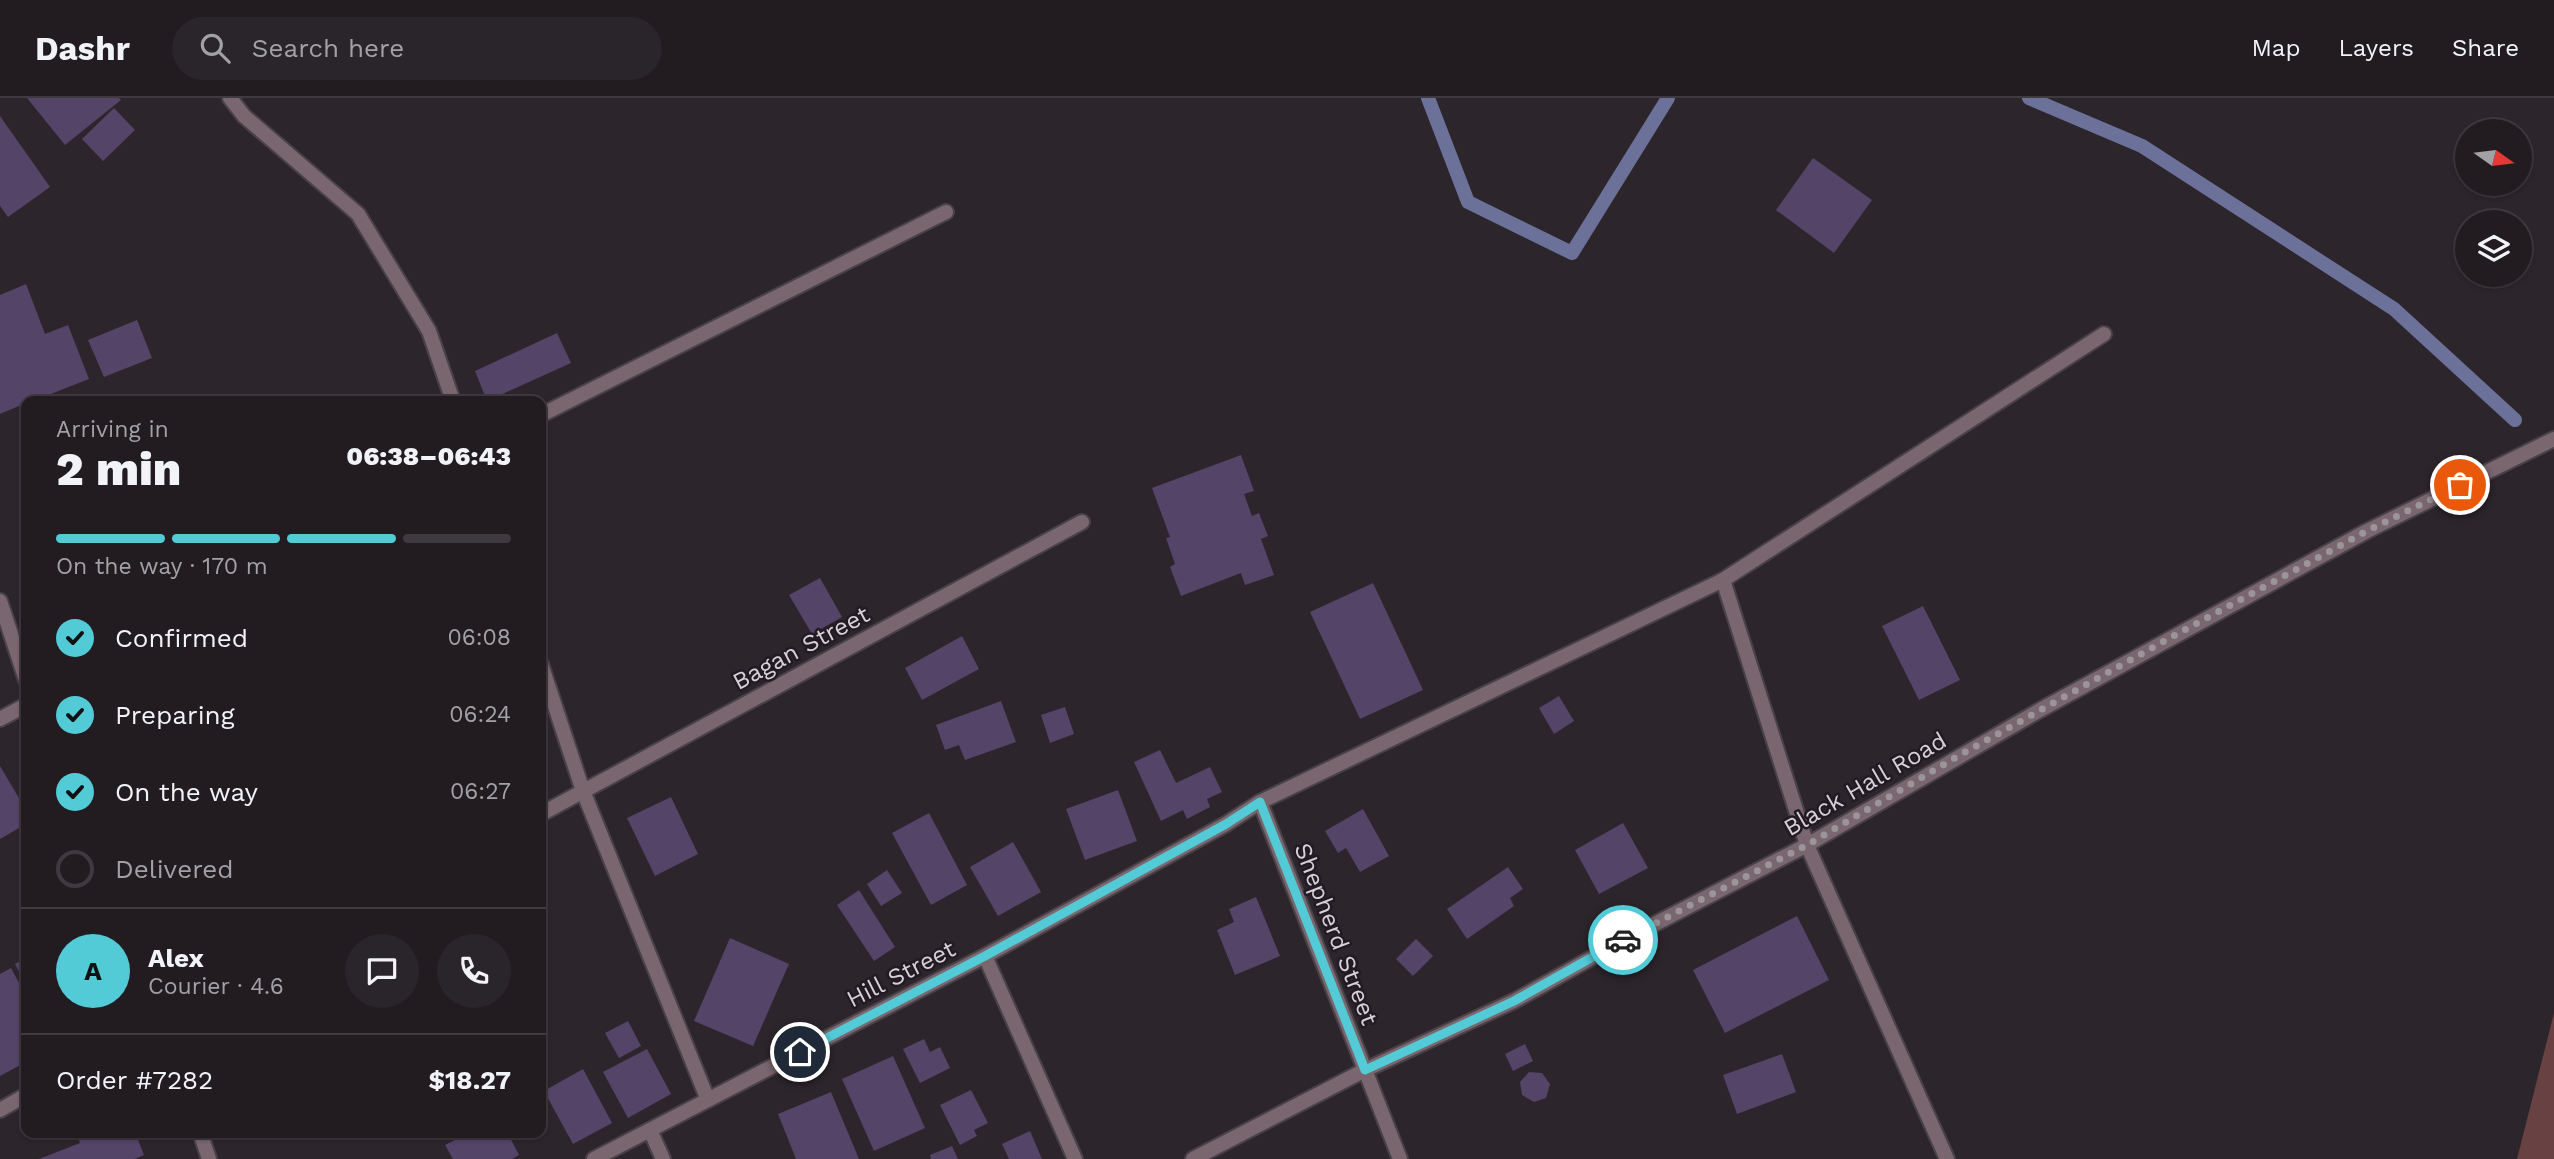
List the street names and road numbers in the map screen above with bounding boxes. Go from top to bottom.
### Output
street label: Bagan Street [728,600,874,696]
street label: Black Hall Road [1779,726,1951,842]
street label: Shepherd Street [1288,839,1384,1029]
street label: Hill Street [842,935,960,1013]

